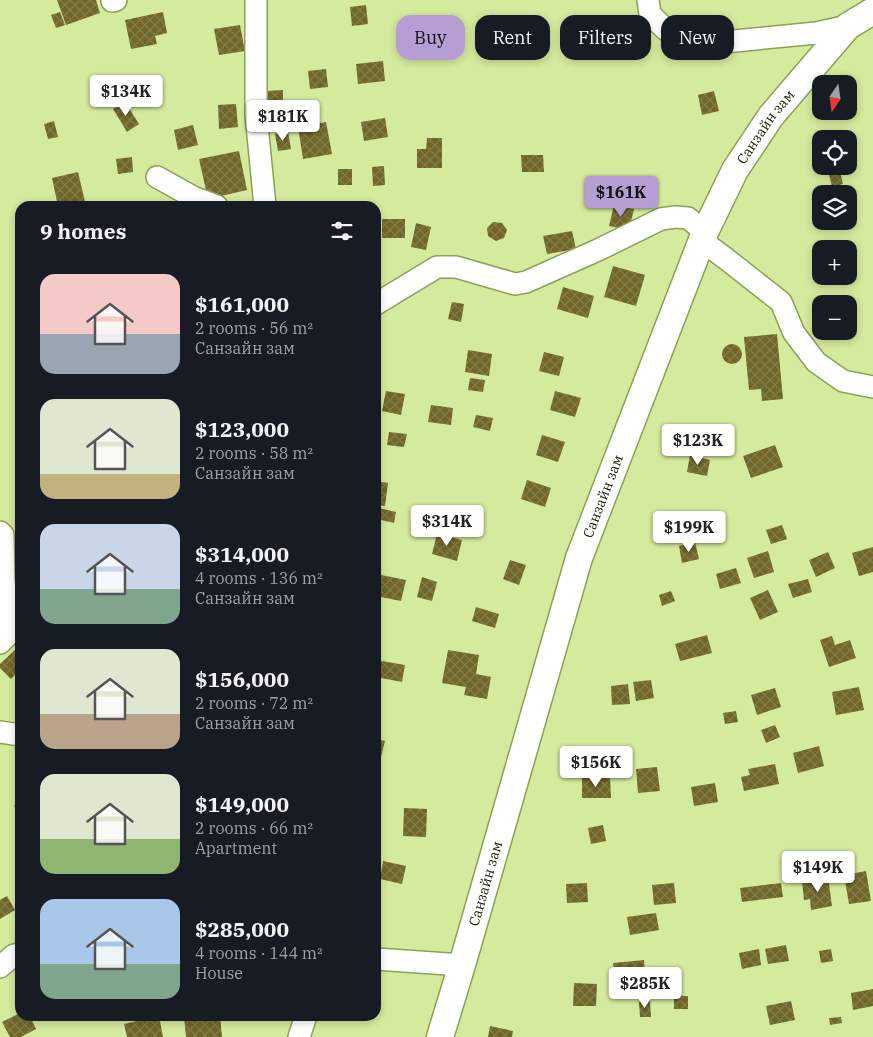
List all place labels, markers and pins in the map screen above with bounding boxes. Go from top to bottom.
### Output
pin: $134K [91,74,161,117]
pin: $181K [248,100,318,142]
pin: $161K [586,176,656,218]
pin: $123K [663,424,733,466]
pin: $314K [412,504,482,547]
pin: $199K [654,510,724,553]
pin: $156K [561,746,631,788]
pin: $149K [783,850,853,893]
pin: $285K [610,966,680,1009]

